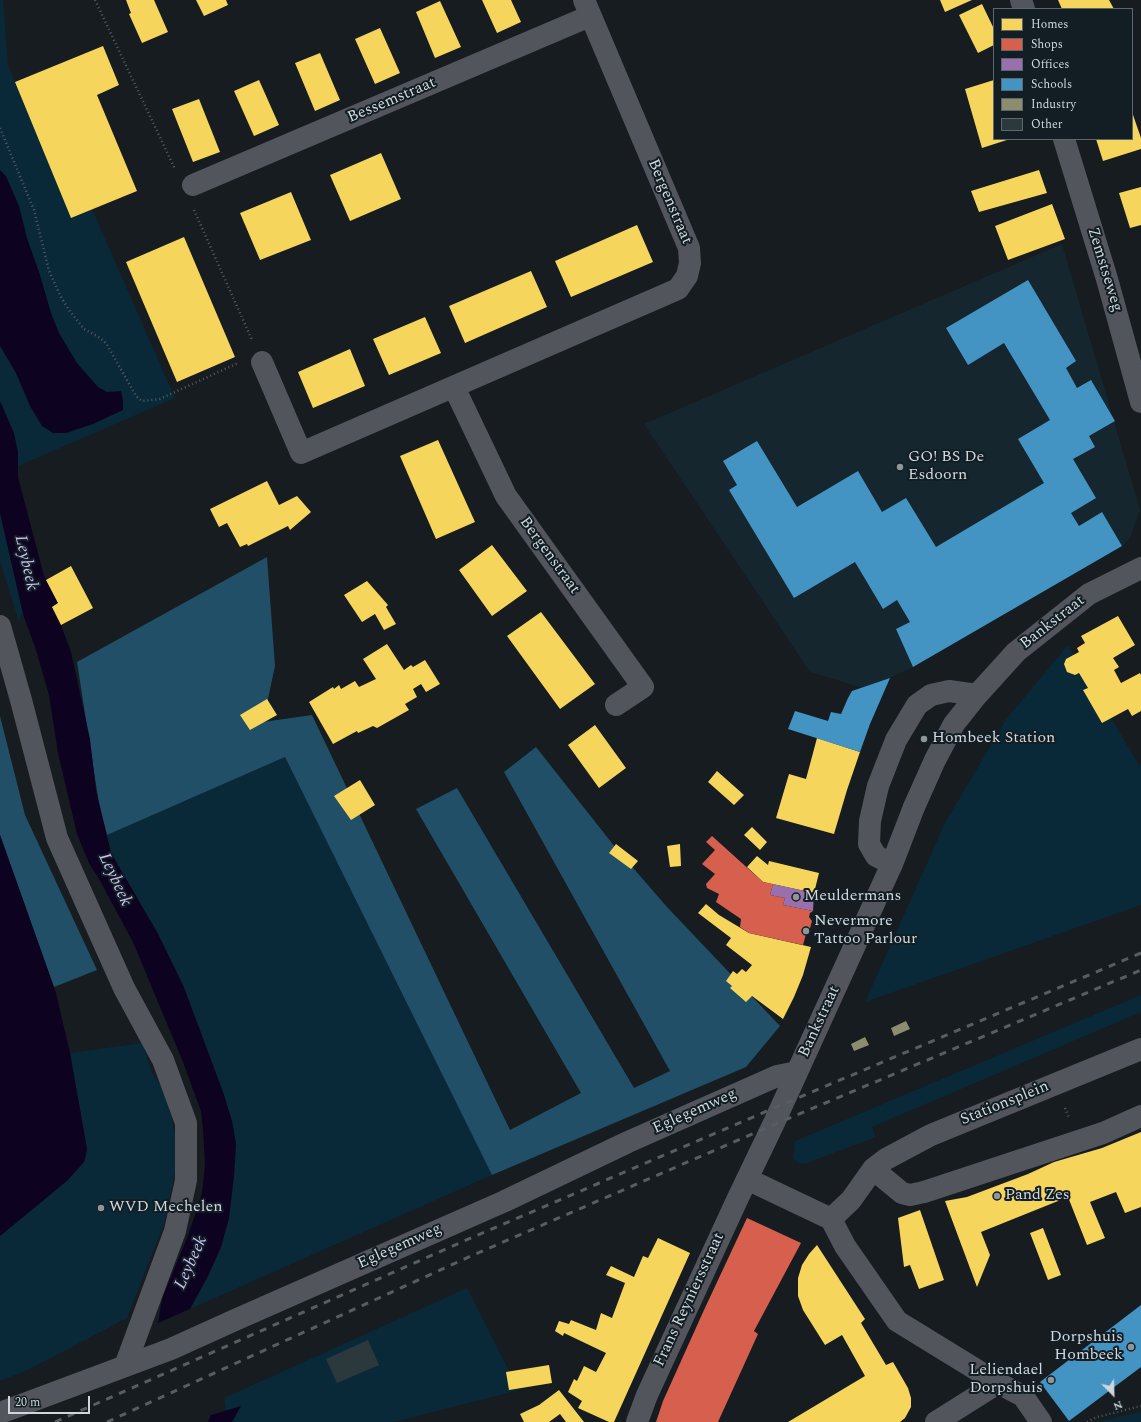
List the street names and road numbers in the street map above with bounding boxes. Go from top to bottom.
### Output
street label: Bessemstraat [345,74,439,128]
street label: Bergenstraat [642,156,696,248]
street label: Zemstseweg [1082,226,1126,314]
street label: Bergenstraat [515,514,583,598]
street label: Bankstraat [1017,592,1089,654]
street label: Bankstraat [795,983,845,1061]
street label: Stationsplein [958,1078,1052,1130]
street label: Eglegemweg [650,1085,740,1139]
street label: Eglegemweg [355,1220,445,1274]
street label: Frans Reyniersstraat [651,1230,729,1370]

